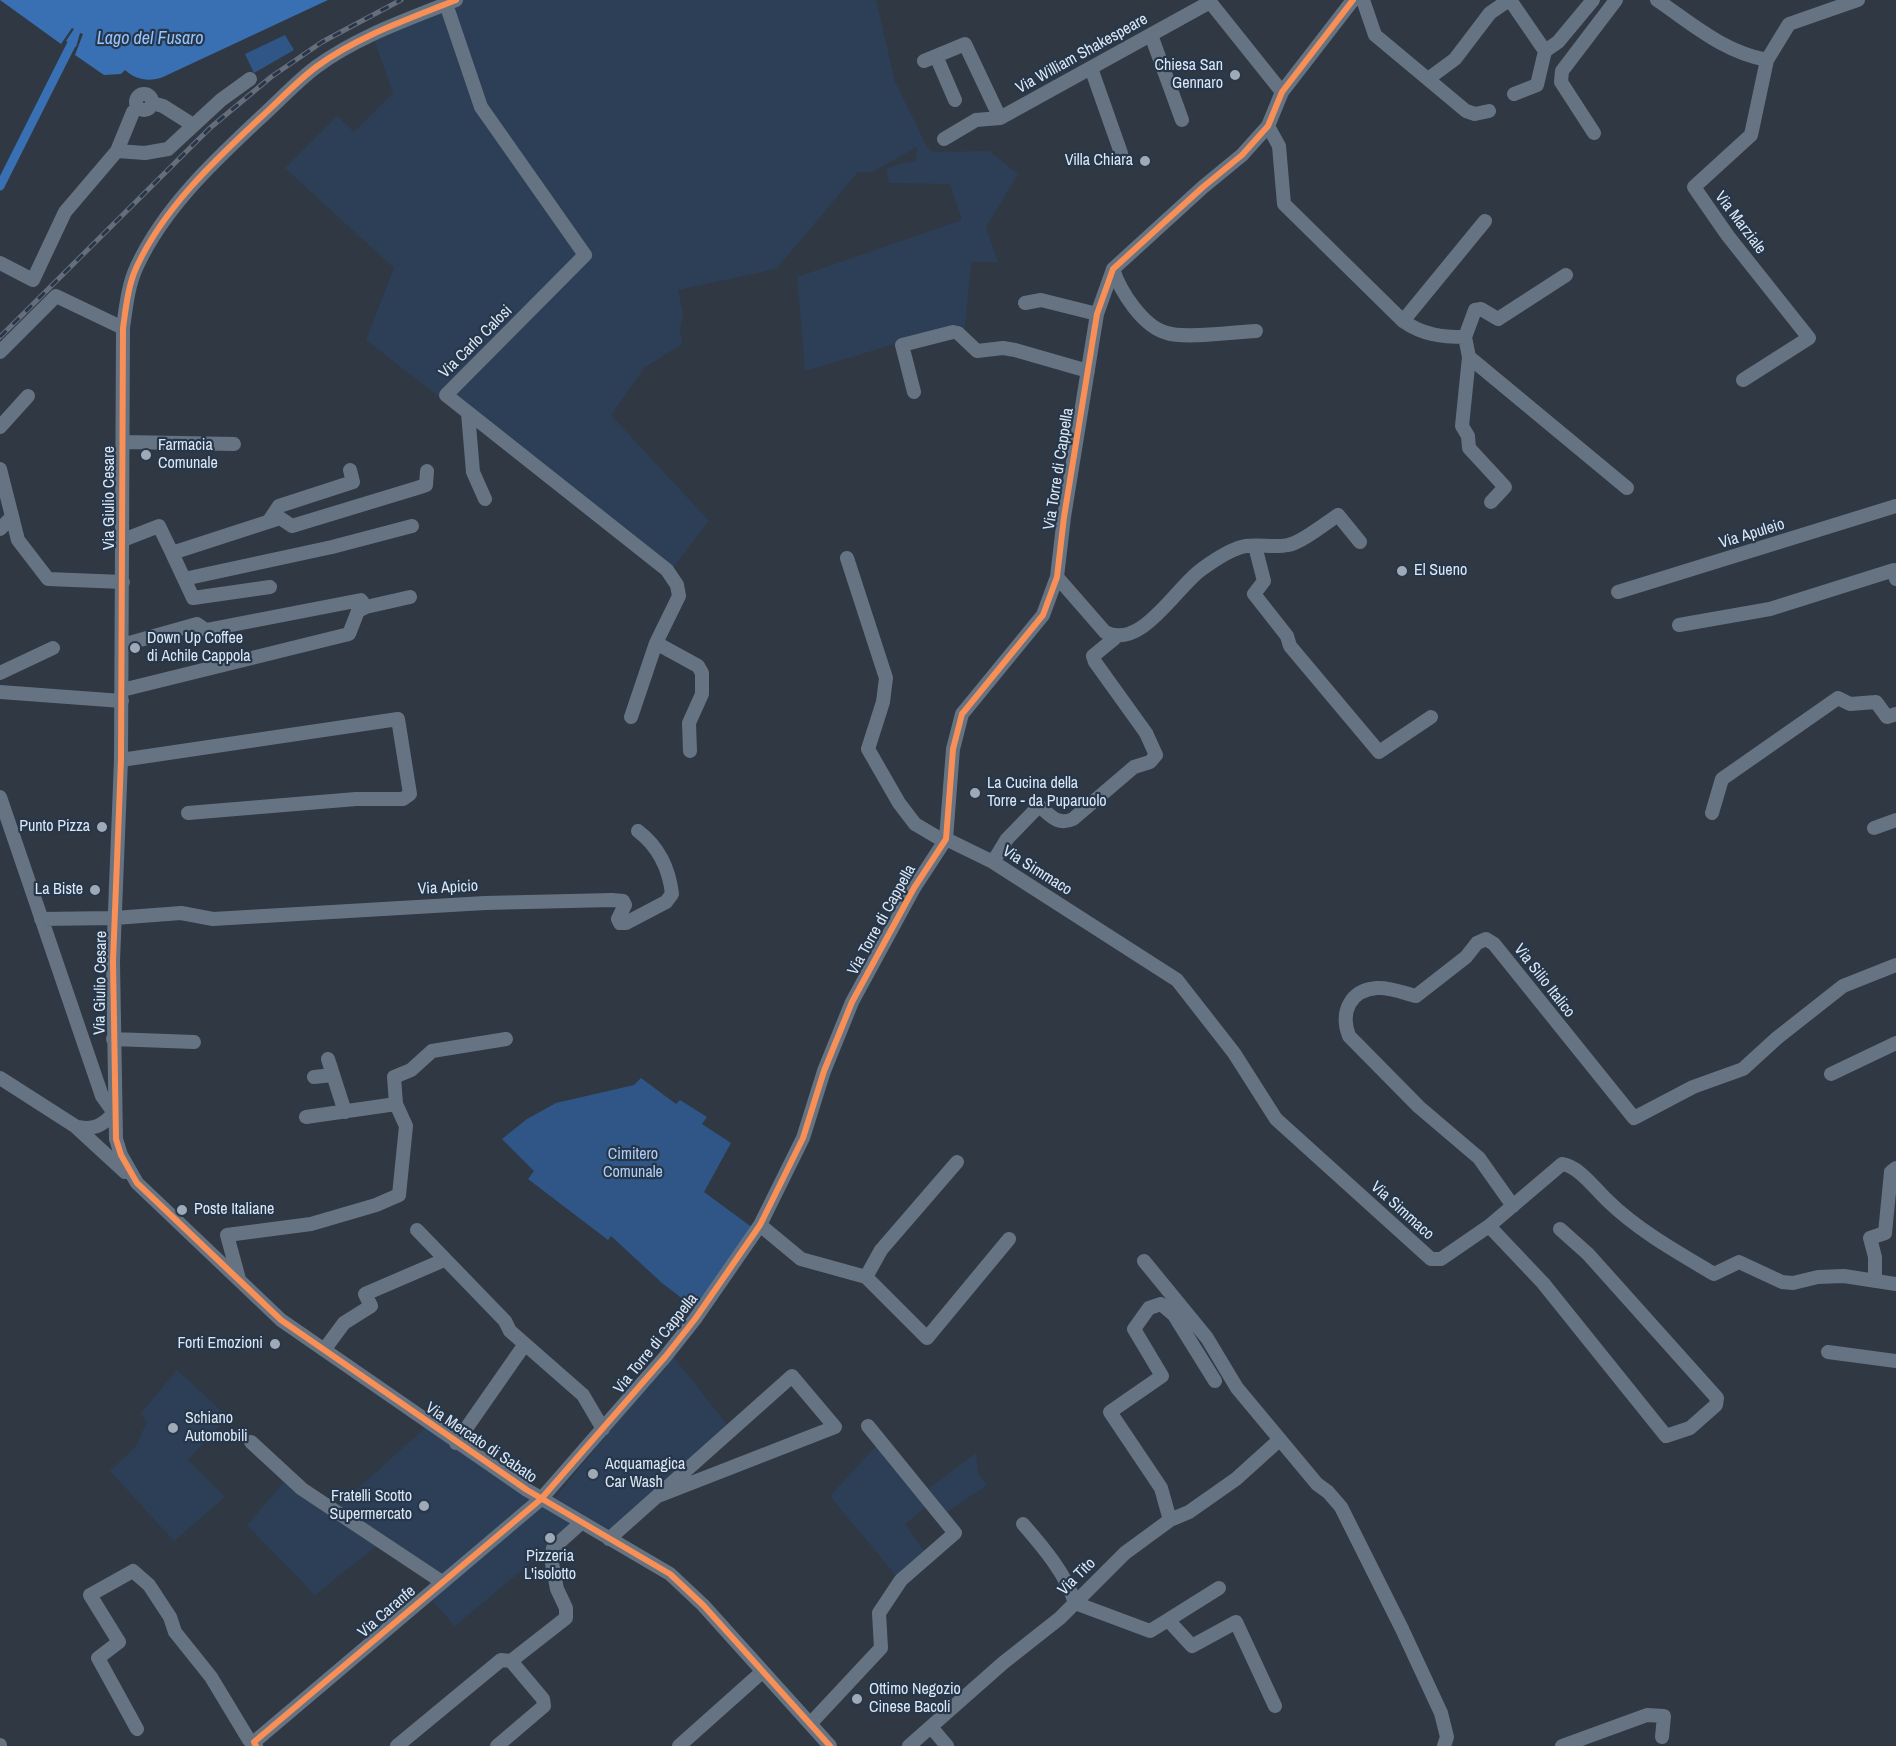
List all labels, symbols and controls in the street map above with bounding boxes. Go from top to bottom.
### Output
street label: Via William Shakespeare [1013,10,1151,98]
water label: Lago del Fusaro [97,28,203,50]
place label: Chiesa San Gennaro [1154,56,1223,94]
marker: Chiesa San Gennaro [1228,68,1242,82]
place label: Villa Chiara [1065,151,1133,171]
marker: Villa Chiara [1138,154,1152,168]
street label: Via Marziale [1710,188,1770,258]
street label: Via Carlo Calosi [436,302,516,382]
street label: Via Torre di Cappella [1040,407,1078,531]
place label: Farmacia Comunale [158,436,218,474]
street label: Via Giulio Cesare [100,446,120,550]
marker: Farmacia Comunale [139,448,153,462]
street label: Via Apuleio [1717,515,1787,553]
place label: El Sueno [1414,561,1467,581]
marker: El Sueno [1395,564,1409,578]
place label: Down Up Coffee di Achile Cappola [147,629,251,667]
marker: Down Up Coffee di Achile Cappola [128,641,142,655]
place label: La Cucina della Torre - da Puparuolo [987,774,1107,812]
marker: La Cucina della Torre - da Puparuolo [968,786,982,800]
place label: Punto Pizza [19,817,90,837]
marker: Punto Pizza [95,820,109,834]
street label: Via Simmaco [999,842,1075,900]
street label: Via Torre di Cappella [844,862,920,978]
street label: Via Apicio [417,877,479,899]
place label: La Biste [35,880,83,900]
marker: La Biste [88,883,102,897]
street label: Via Giulio Cesare [90,931,112,1035]
street label: Via Silio Italico [1509,940,1579,1022]
park label: Cimitero Comunale [603,1145,663,1183]
street label: Via Simmaco [1366,1178,1438,1244]
place label: Poste Italiane [194,1200,274,1220]
marker: Poste Italiane [175,1203,189,1217]
street label: Via Torre di Cappella [610,1290,702,1398]
place label: Forti Emozioni [178,1334,263,1354]
marker: Forti Emozioni [268,1337,282,1351]
street label: Via Mercato di Sabato [422,1399,540,1487]
place label: Schiano Automobili [185,1409,248,1447]
marker: Schiano Automobili [166,1421,180,1435]
place label: Acquamagica Car Wash [605,1455,685,1493]
marker: Acquamagica Car Wash [586,1467,600,1481]
place label: Fratelli Scotto Supermercato [330,1487,412,1525]
marker: Fratelli Scotto Supermercato [417,1499,431,1513]
marker: Pizzeria L'isolotto [543,1531,557,1545]
place label: Pizzeria L'isolotto [524,1547,576,1585]
street label: Via Tito [1054,1554,1100,1600]
street label: Via Caranfe [354,1582,420,1642]
place label: Ottimo Negozio Cinese Bacoli [869,1680,961,1718]
marker: Ottimo Negozio Cinese Bacoli [850,1692,864,1706]

